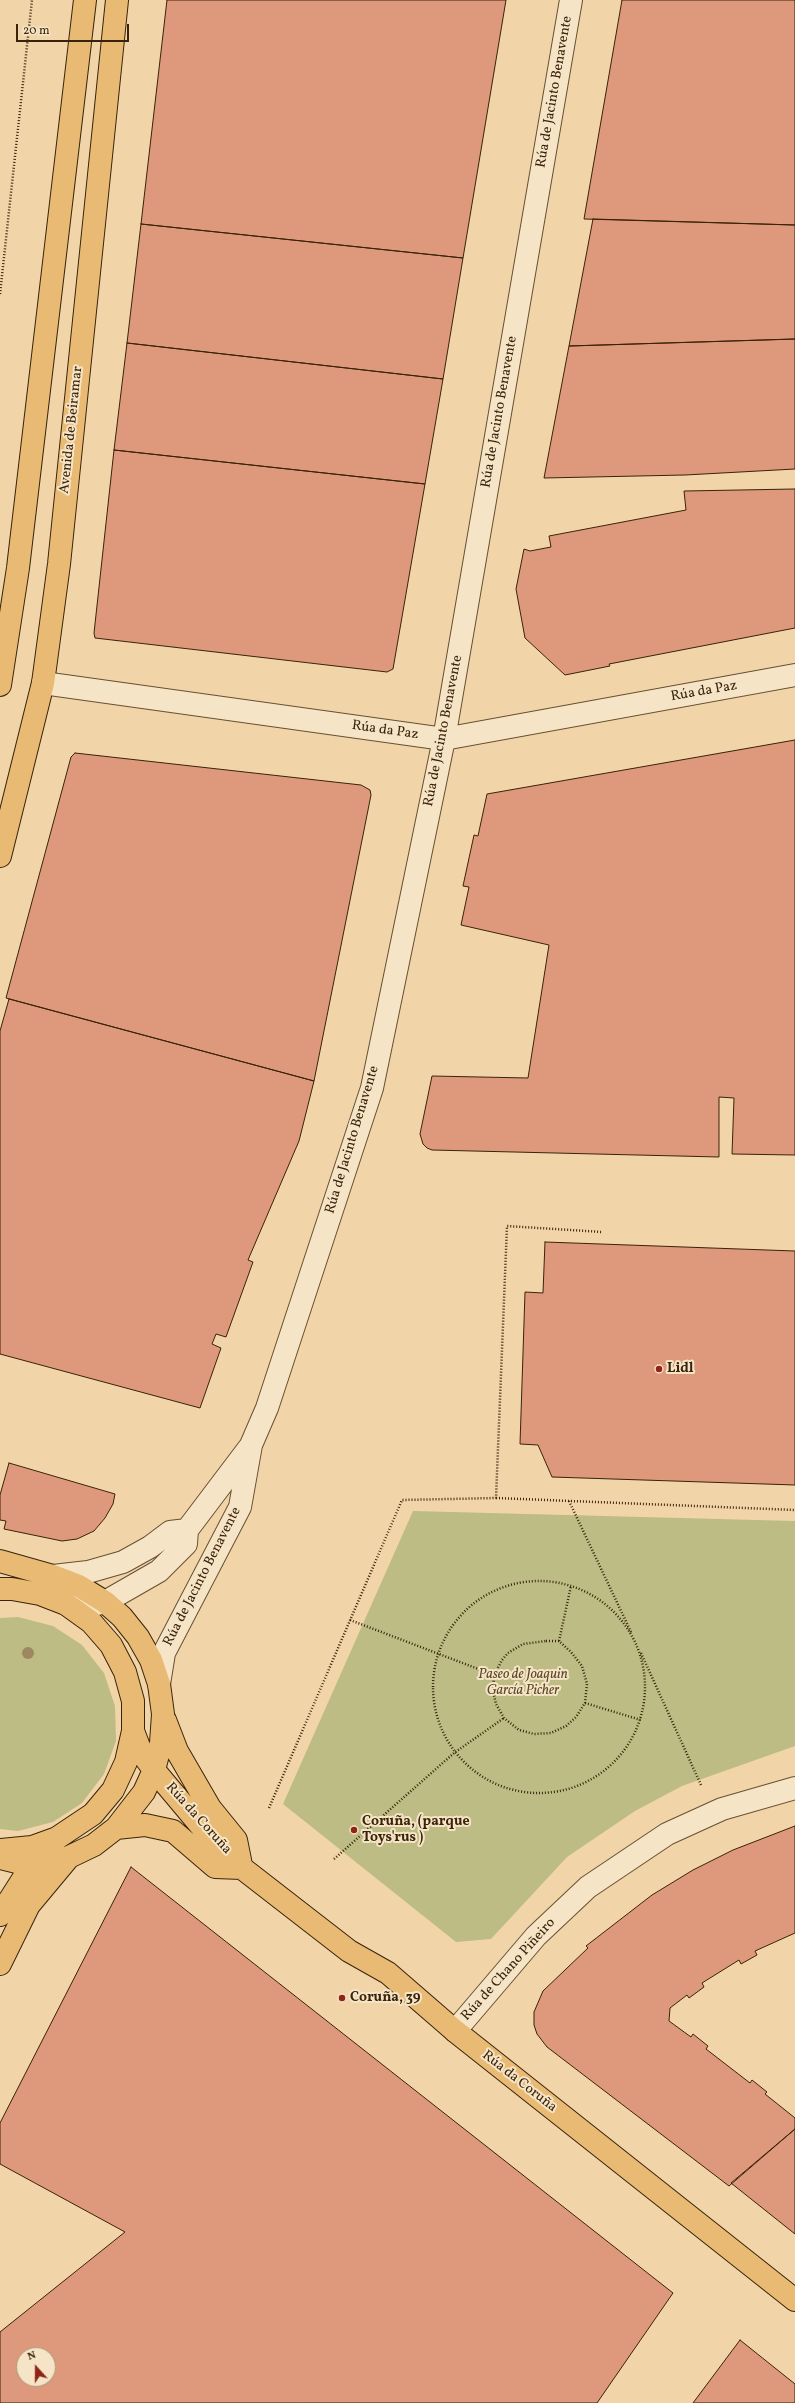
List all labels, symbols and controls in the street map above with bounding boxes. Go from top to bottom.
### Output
street label: Rúa de Jacinto Benavente [533,15,577,169]
scale bar [18,16,131,42]
text: 20 m [23,23,50,39]
street label: Rúa de Jacinto Benavente [478,335,522,489]
street label: Avenida de Beiramar [57,365,87,495]
street label: Rúa de Jacinto Benavente [421,654,467,808]
street label: Rúa da Paz [670,678,738,706]
street label: Rúa da Paz [351,718,419,744]
street label: Rúa de Jacinto Benavente [322,1064,384,1216]
place label: Lidl [667,1361,693,1377]
marker: Lidl [654,1364,664,1374]
street label: Rúa de Jacinto Benavente [161,1505,245,1649]
park label: Paseo de Joaquin García Picher [478,1667,568,1700]
street label: Rúa da Coruña [161,1780,235,1858]
place label: Coruña, (parque Toys'rus ) [362,1814,470,1846]
marker: Coruña, (parque Toys'rus ) [349,1825,359,1835]
street label: Rúa de Chano Piñeiro [458,1915,560,2025]
place label: Coruña, 39 [350,1990,420,2006]
marker: Coruña, 39 [337,1993,347,2003]
street label: Rúa da Coruña [478,2047,560,2117]
north arrow [16,2347,56,2387]
text: N [25,2348,38,2365]

